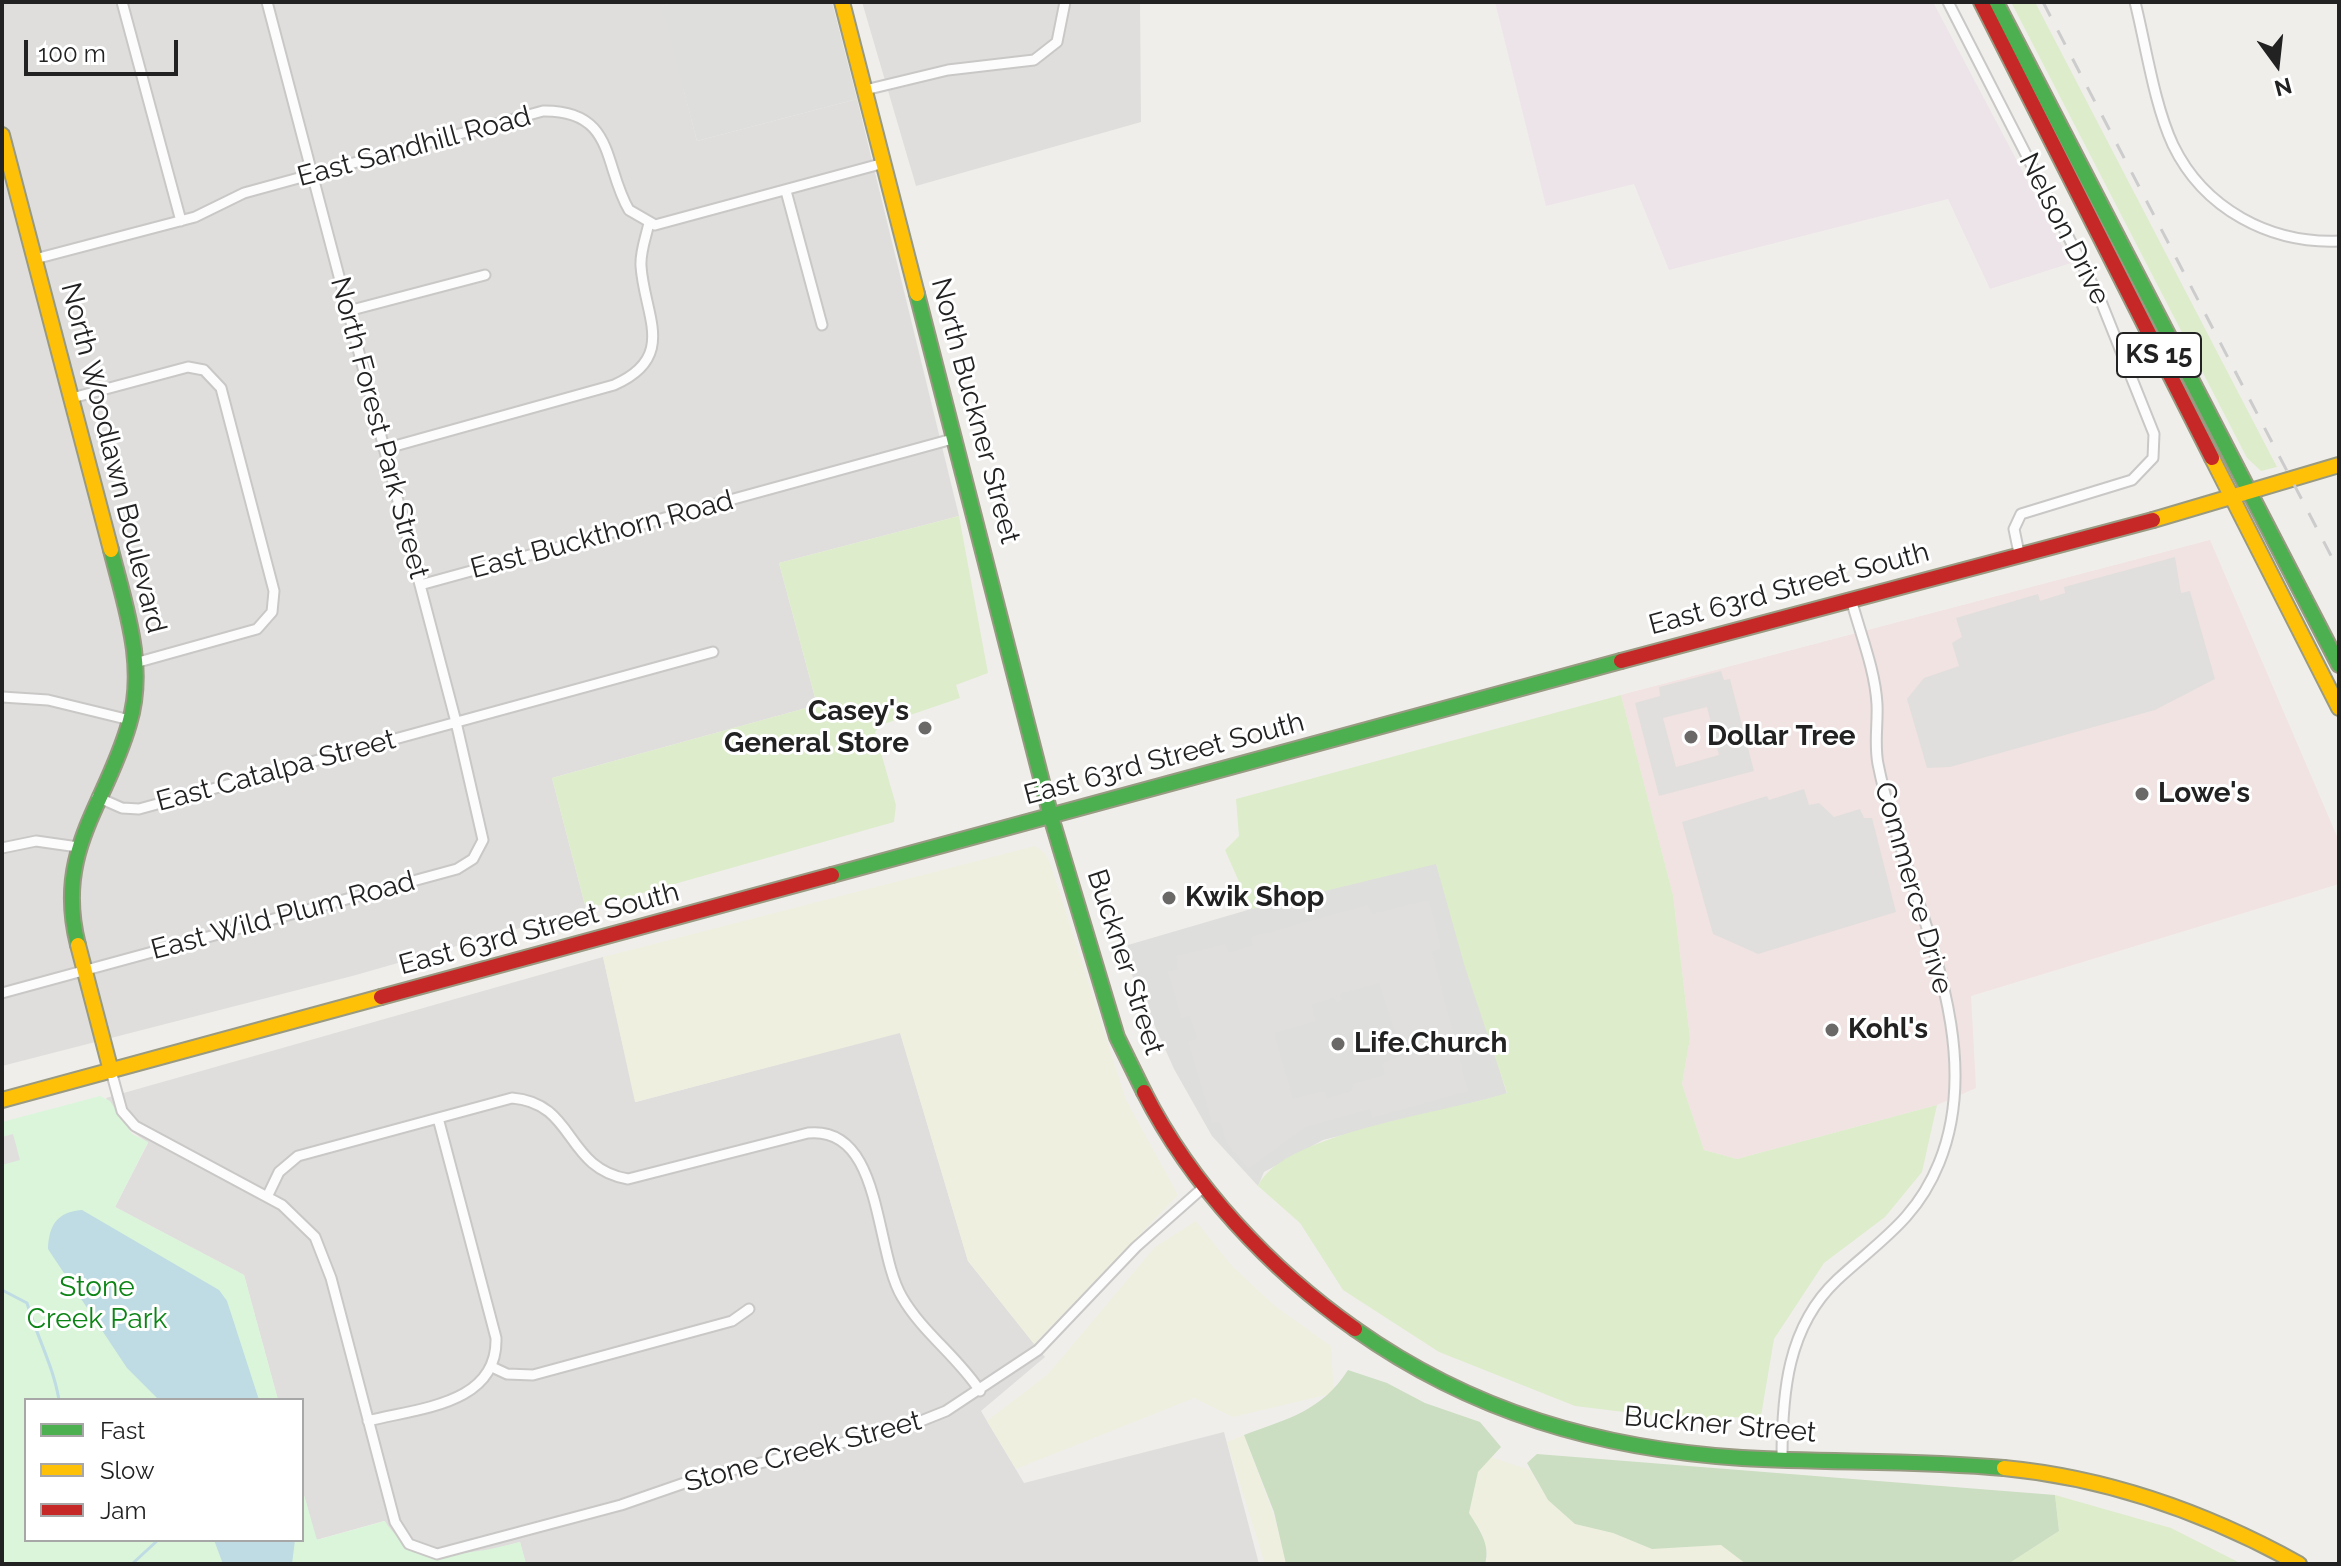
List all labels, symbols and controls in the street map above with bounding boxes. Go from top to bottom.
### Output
scale bar [28,24,182,74]
north arrow [2237,24,2317,104]
text: 100 m [38,39,106,68]
text: N [2272,72,2295,102]
street label: East Sandhill Road [294,100,534,194]
street label: Nelson Drive [2011,147,2117,311]
street label: North Forest Park Street [323,274,435,582]
street label: North Buckner Street [923,275,1027,547]
street label: North Woodlawn Boulevard [53,279,173,637]
road number: KS 15 [2117,333,2201,377]
street label: East Buckthorn Road [467,484,737,586]
street label: East 63rd Street South [1645,535,1933,643]
place label: Casey's General Store [724,695,909,761]
street label: East 63rd Street South [1020,705,1308,813]
marker: Casey's General Store [916,719,934,737]
place label: Dollar Tree [1707,720,1856,754]
street label: East Catalpa Street [153,723,399,819]
marker: Dollar Tree [1682,728,1700,746]
place label: Lowe's [2158,777,2250,811]
street label: Commerce Drive [1867,778,1959,998]
marker: Lowe's [2133,785,2151,803]
street label: East Wild Plum Road [148,865,418,967]
street label: Buckner Street [1079,865,1171,1059]
street label: East 63rd Street South [395,875,683,983]
place label: Kwik Shop [1185,881,1324,915]
marker: Kwik Shop [1160,889,1178,907]
place label: Kohl's [1848,1013,1928,1047]
marker: Kohl's [1823,1021,1841,1039]
place label: Life.Church [1354,1027,1507,1061]
marker: Life.Church [1329,1035,1347,1053]
park label: Stone Creek Park [27,1271,167,1337]
legend [24,1398,304,1542]
street label: Buckner Street [1622,1400,1818,1450]
street label: Stone Creek Street [681,1404,925,1500]
text: Fast [100,1416,145,1445]
text: Slow [100,1456,154,1485]
text: Jam [100,1496,146,1525]

